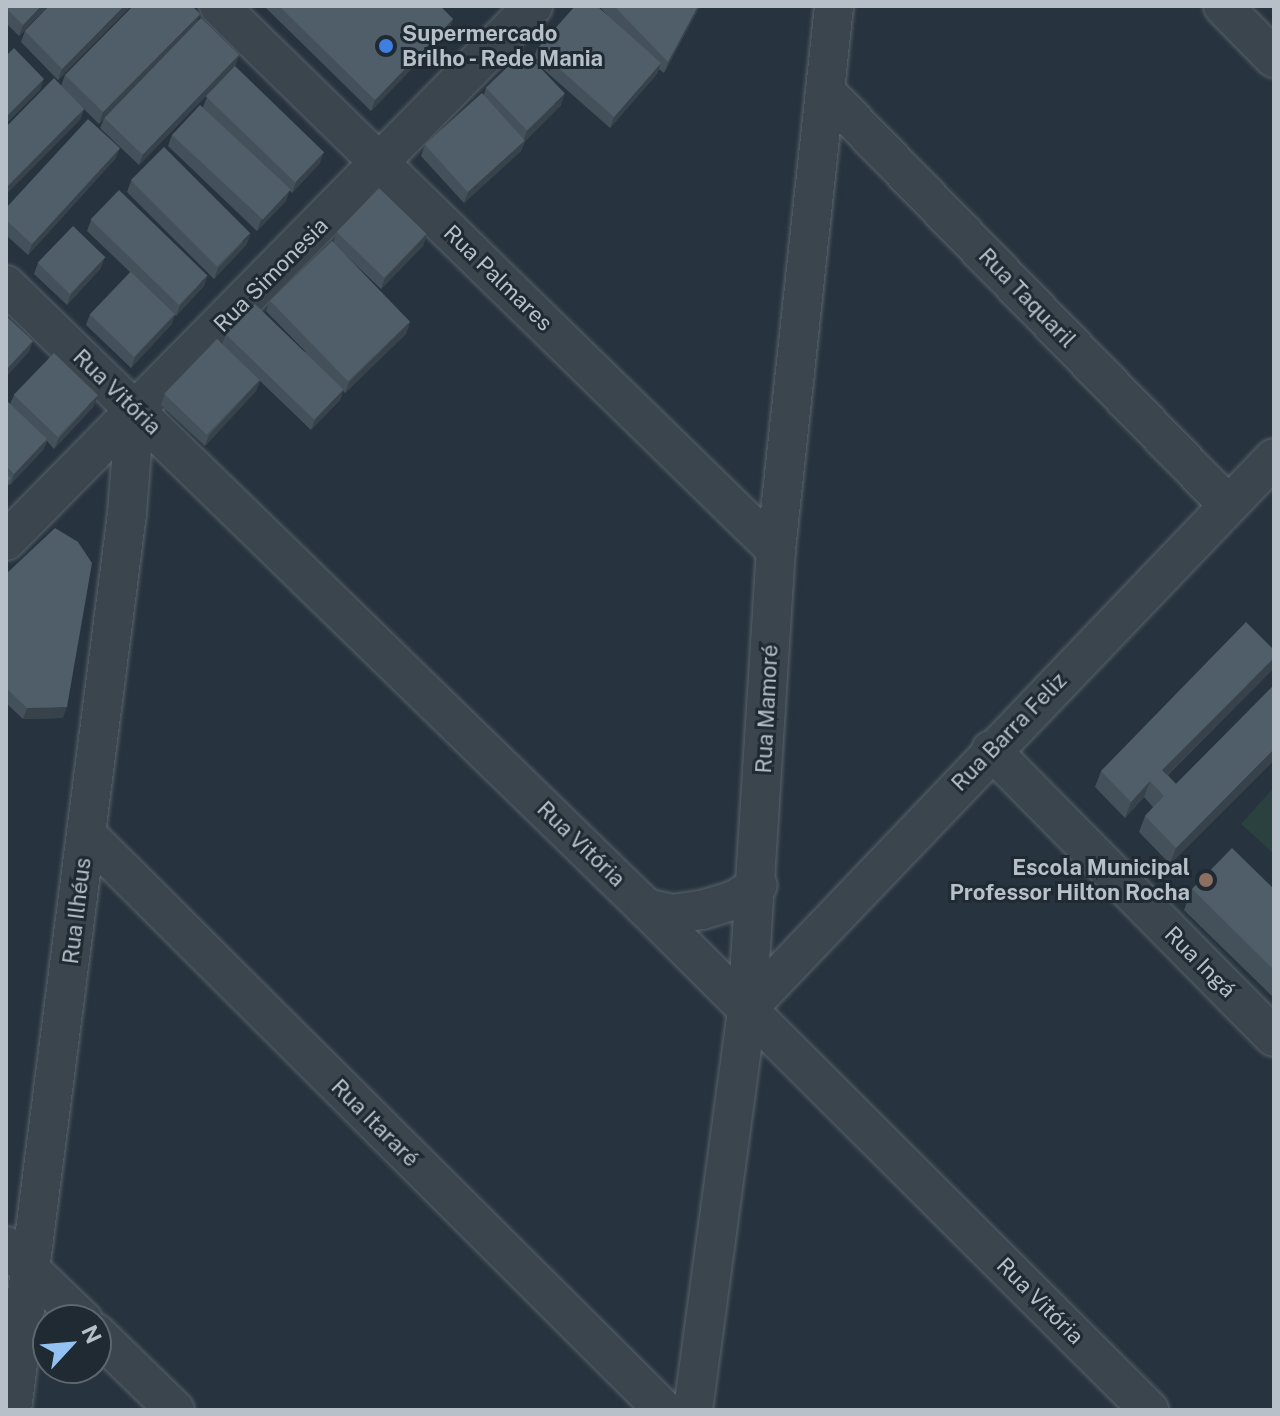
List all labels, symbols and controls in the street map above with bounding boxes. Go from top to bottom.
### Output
place label: Supermercado Brilho - Rede Mania [402,20,606,72]
marker: Supermercado Brilho - Rede Mania [377,37,395,55]
street label: Rua Simonesia [208,212,334,338]
street label: Rua Palmares [438,220,558,336]
street label: Rua Taquaril [973,243,1081,353]
street label: Rua Vitória [67,344,167,440]
street label: Rua Mamoré [750,644,784,774]
street label: Rua Barra Feliz [946,667,1072,797]
street label: Rua Vitória [531,796,631,892]
place label: Escola Municipal Professor Hilton Rocha [949,854,1190,906]
street label: Rua Ilhéus [57,856,97,966]
marker: Escola Municipal Professor Hilton Rocha [1197,871,1215,889]
street label: Rua Ingá [1159,921,1241,1003]
street label: Rua Itararé [326,1074,424,1172]
street label: Rua Vitória [991,1252,1089,1350]
north arrow [32,1304,112,1384]
text: N [76,1321,107,1348]

